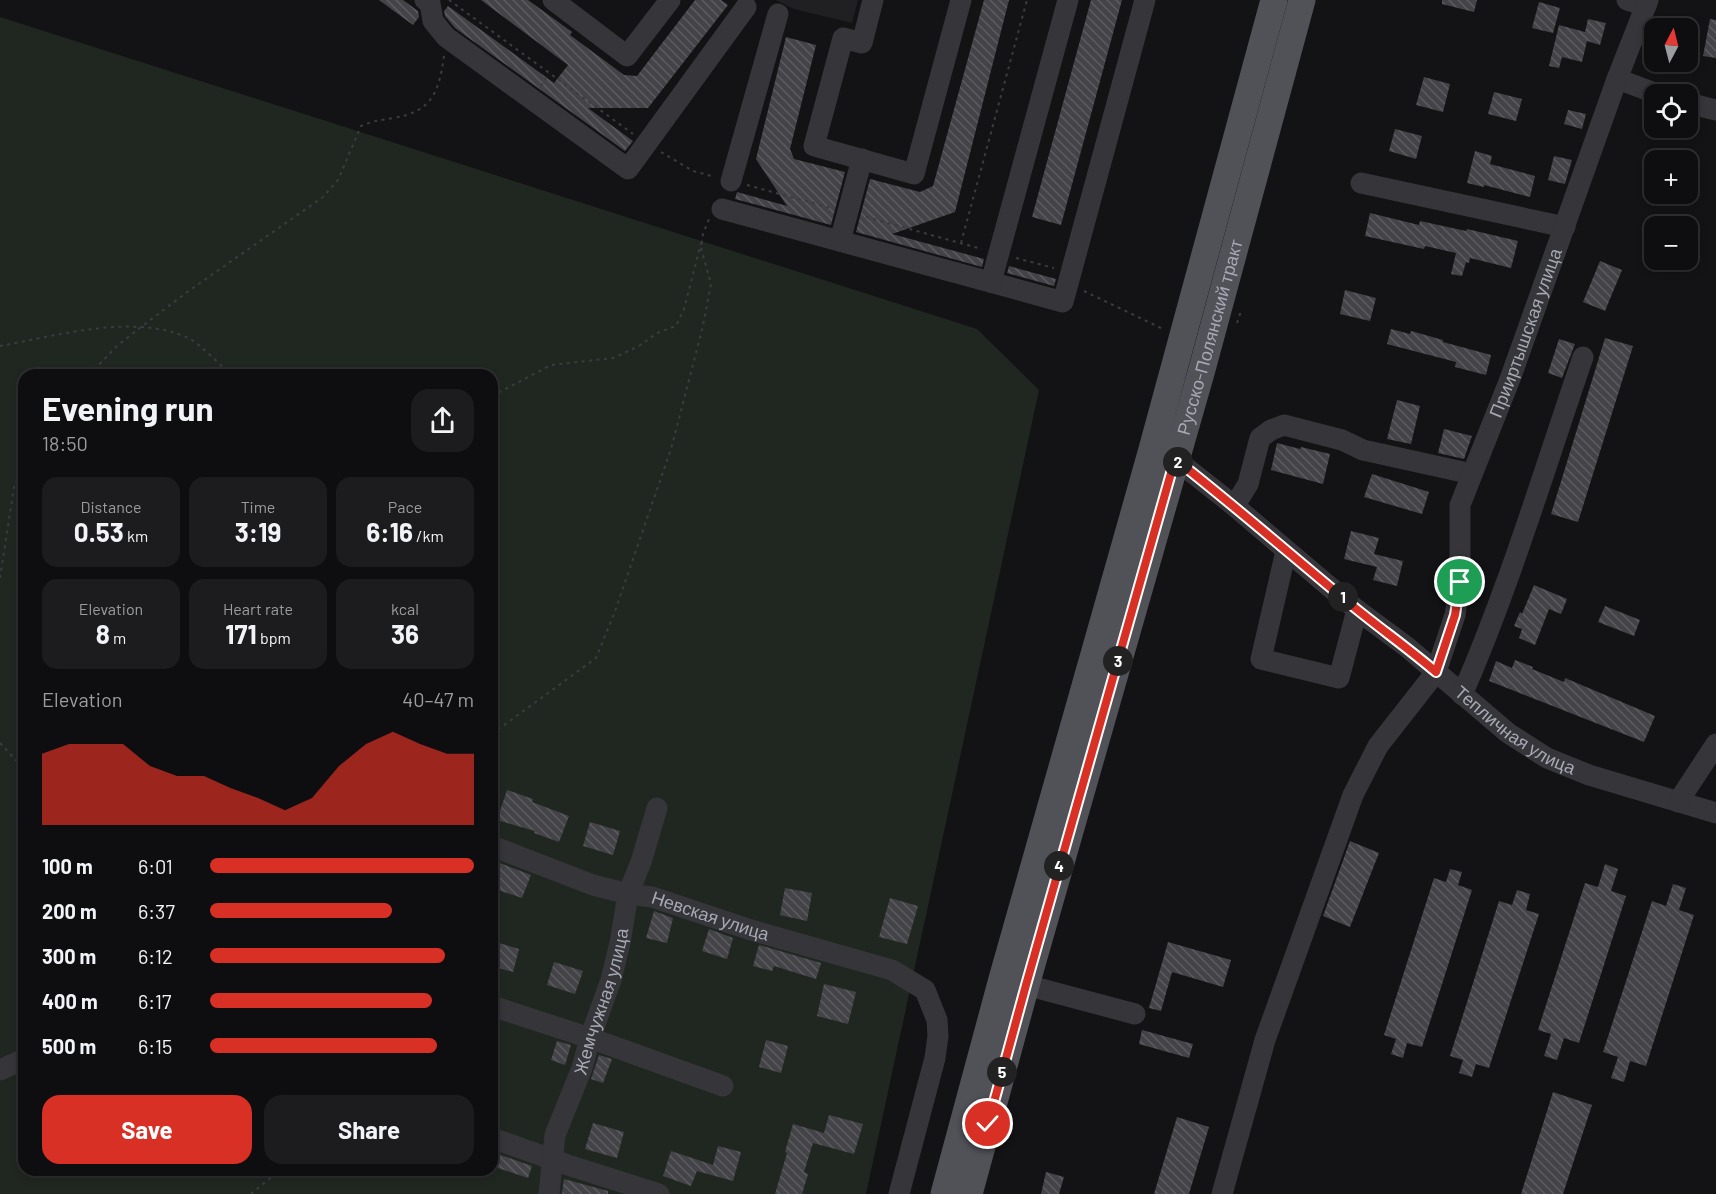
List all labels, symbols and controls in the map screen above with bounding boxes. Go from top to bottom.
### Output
north arrow [1644,18,1698,72]
map controls [1644,18,1698,270]
button: locate [1644,84,1698,138]
button: + [1644,150,1698,204]
button: − [1644,216,1698,270]
street label: Русско-Полянский тракт [1172,237,1247,437]
street label: Прииртышская улица [1484,244,1566,420]
text: Evening run [42,388,214,428]
button: share [411,389,474,452]
text: 18:50 [42,431,88,455]
pin: 2 [1163,447,1193,477]
text: 2 [1174,452,1182,471]
text: Distance [81,497,141,516]
text: Time [241,497,275,516]
text: Pace [388,497,422,516]
text: 0.53 [74,516,124,547]
text: 3:19 [235,516,281,547]
text: 6:16 [366,516,413,547]
text: km [124,526,148,545]
text: /km [413,526,444,545]
pin [1434,556,1485,607]
icon: arrive [1443,565,1476,598]
pin: 1 [1328,582,1358,612]
text: 1 [1340,587,1346,606]
text: Elevation [79,599,143,618]
text: Heart rate [223,599,293,618]
text: kcal [391,599,419,618]
text: 8 [96,618,110,649]
text: 171 [225,618,257,649]
text: 36 [391,618,419,649]
text: m [110,628,126,647]
text: bpm [257,628,291,647]
pin: 3 [1103,646,1133,676]
text: 3 [1114,651,1122,670]
street label: Тепличная улица [1451,681,1580,779]
text: Elevation [42,687,123,711]
text: 40–47 m [402,687,474,711]
pin: 4 [1044,851,1074,881]
text: 100 m [42,854,93,878]
text: 6:01 [138,854,173,878]
text: 4 [1054,856,1064,875]
street label: Невская улица [649,886,773,945]
text: 200 m [42,899,97,923]
text: 6:37 [138,899,175,923]
street label: Жемчужная улица [569,925,632,1077]
text: 300 m [42,944,96,968]
text: 6:12 [138,944,173,968]
text: 400 m [42,989,98,1013]
text: 6:17 [138,989,172,1013]
text: 500 m [42,1034,96,1058]
text: 6:15 [138,1034,172,1058]
pin: 5 [987,1057,1017,1087]
text: 5 [998,1062,1006,1081]
button: Save [42,1095,252,1164]
button: Share [264,1095,474,1164]
pin [962,1098,1013,1149]
icon: check [971,1107,1004,1140]

